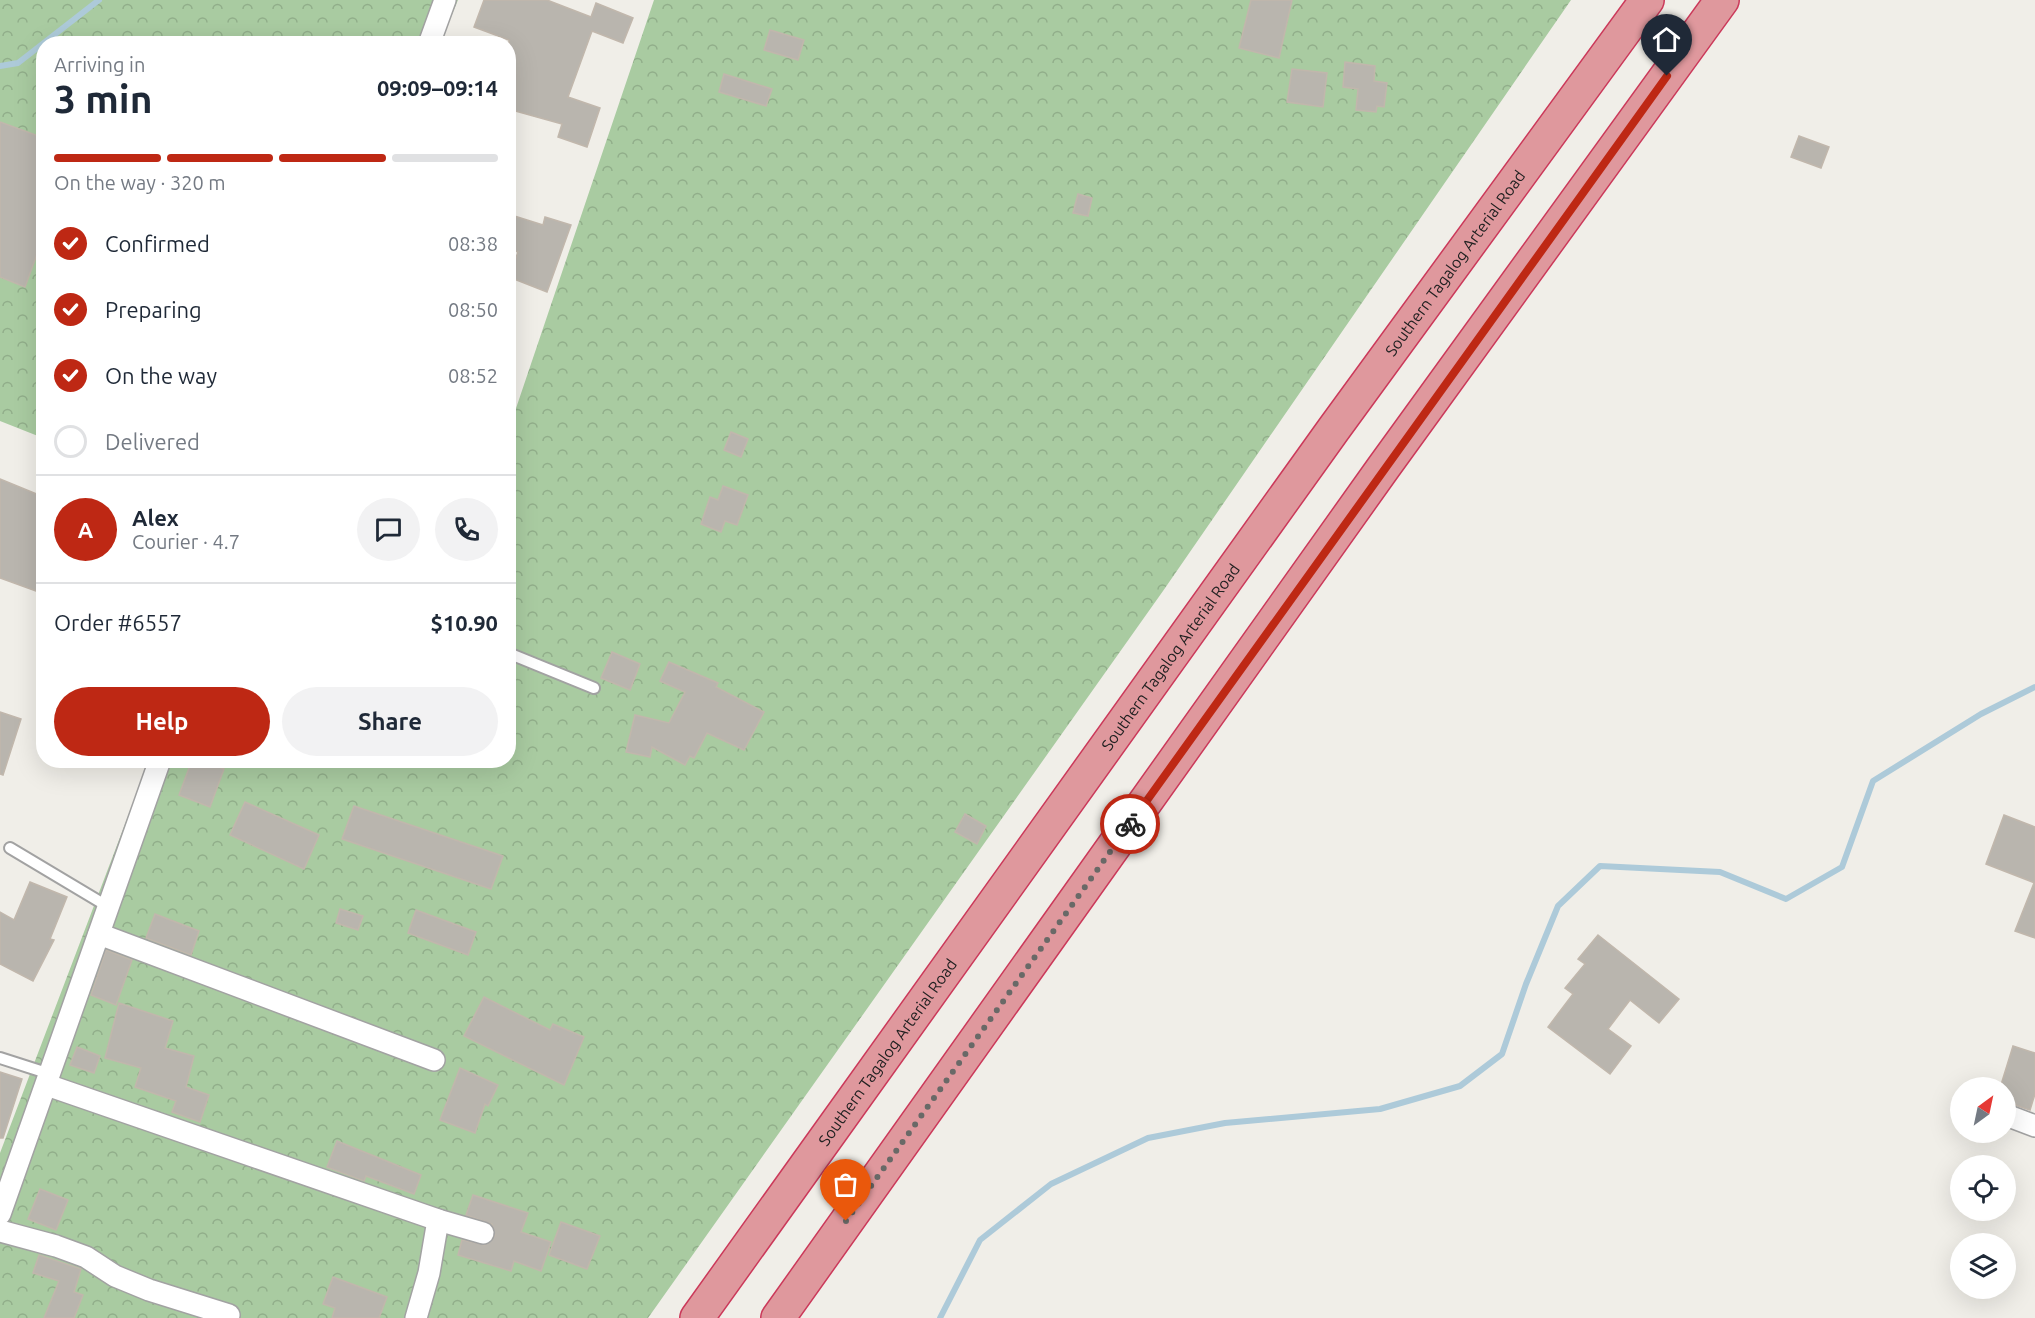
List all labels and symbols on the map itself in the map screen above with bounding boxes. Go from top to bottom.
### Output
pin [1641,14,1692,76]
street label: Southern Tagalog Arterial Road [1381,167,1529,359]
street label: Southern Tagalog Arterial Road [1098,560,1243,754]
courier [1100,794,1160,854]
street label: Southern Tagalog Arterial Road [815,955,960,1149]
north arrow [1950,1077,2016,1143]
pin [820,1159,871,1221]

